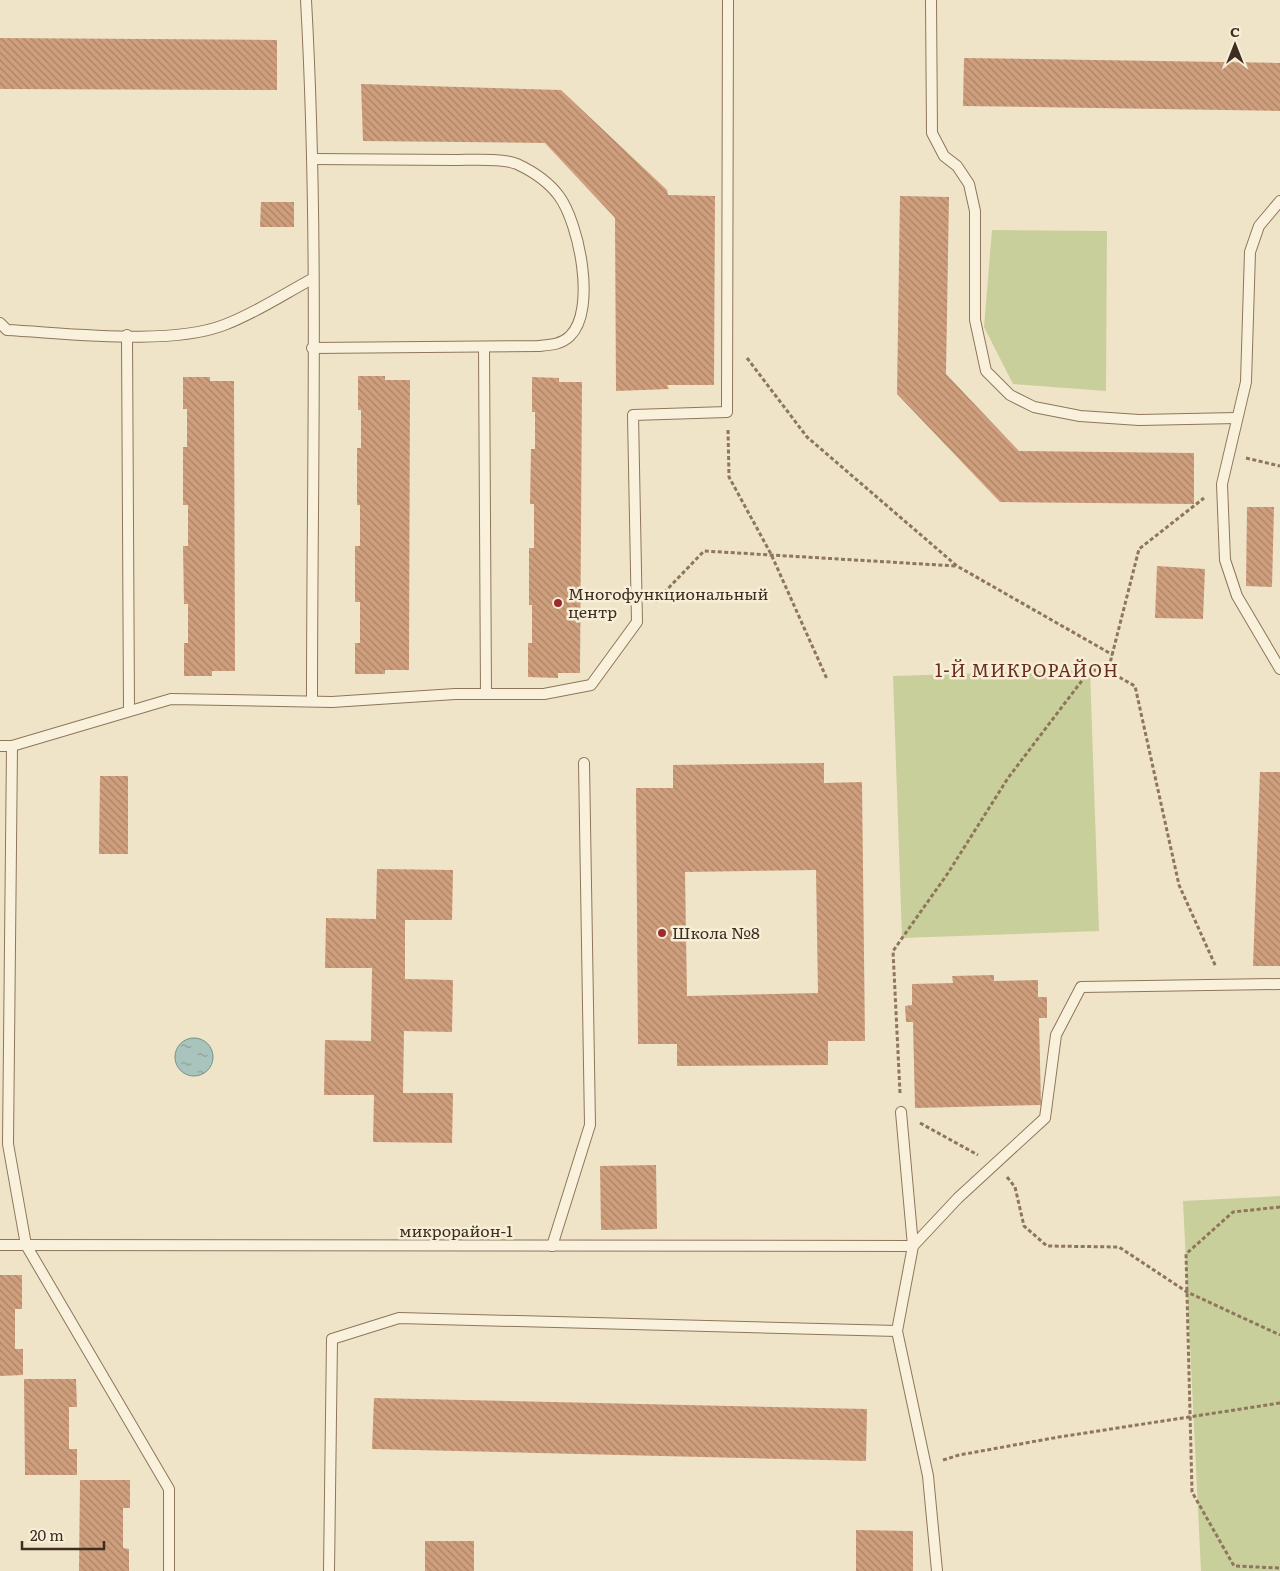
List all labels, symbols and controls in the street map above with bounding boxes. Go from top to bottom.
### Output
north arrow [1210,20,1260,70]
text: С [1230,21,1240,41]
place label: Многофункциональный центр [568,581,768,623]
marker: Многофункциональный центр [552,597,564,609]
district label: 1-Й МИКРОРАЙОН [935,656,1119,683]
place label: Школа №8 [672,920,760,944]
marker: Школа №8 [656,927,668,939]
street label: микрорайон-1 [399,1218,513,1242]
scale bar [22,1518,105,1550]
text: 20 m [30,1523,64,1546]

